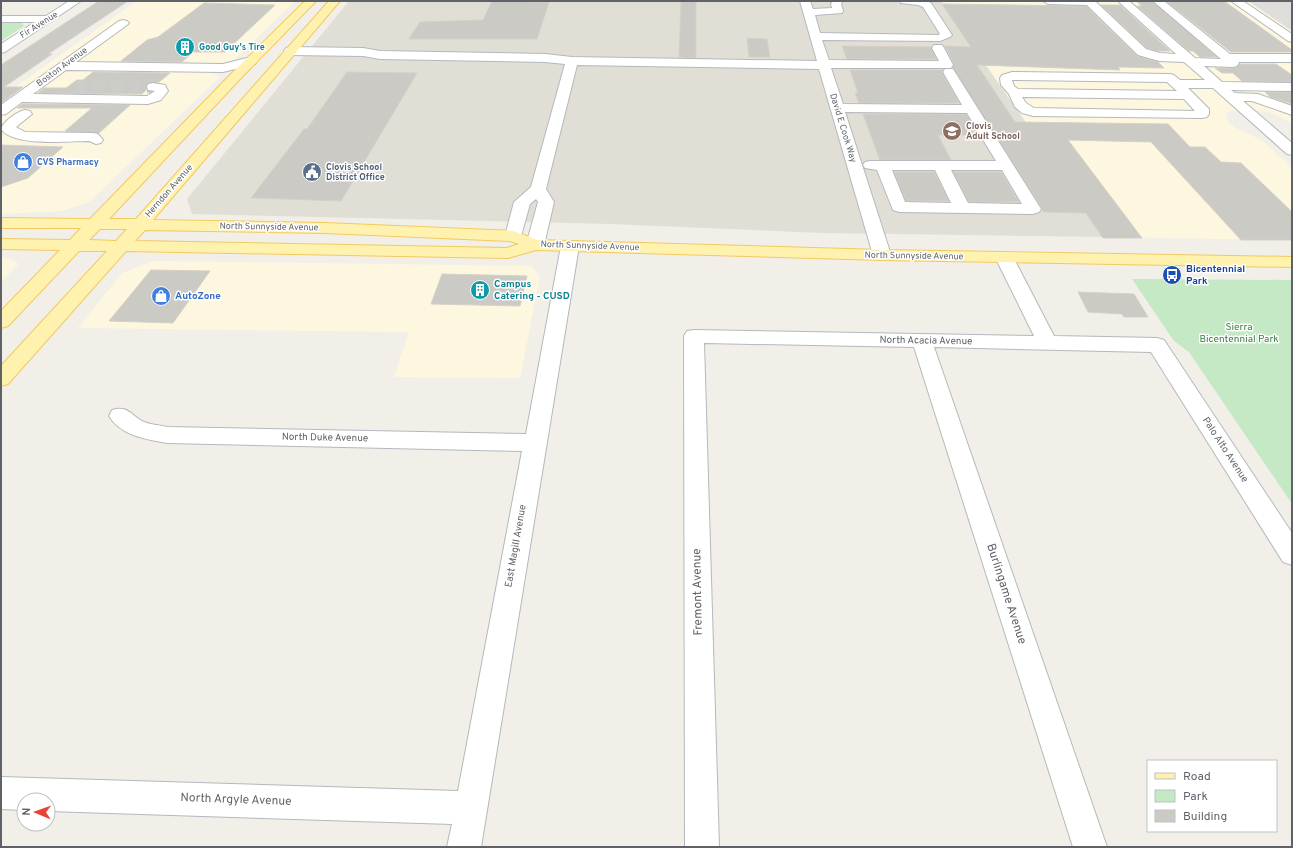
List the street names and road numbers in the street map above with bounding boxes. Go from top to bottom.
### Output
street label: Fir Avenue [18,9,60,41]
street label: Boston Avenue [34,45,90,89]
street label: David E Cook Way [827,92,859,164]
street label: Herndon Avenue [143,162,195,220]
street label: North Sunnyside Avenue [219,221,319,233]
street label: North Sunnyside Avenue [540,239,640,253]
street label: North Sunnyside Avenue [864,250,964,262]
street label: North Acacia Avenue [879,334,973,348]
street label: Palo Alto Avenue [1199,415,1251,485]
street label: North Duke Avenue [282,431,368,445]
street label: East Magill Avenue [502,504,530,588]
street label: Burlingame Avenue [982,542,1030,646]
street label: Fremont Avenue [689,548,707,636]
street label: North Argyle Avenue [180,790,292,810]

